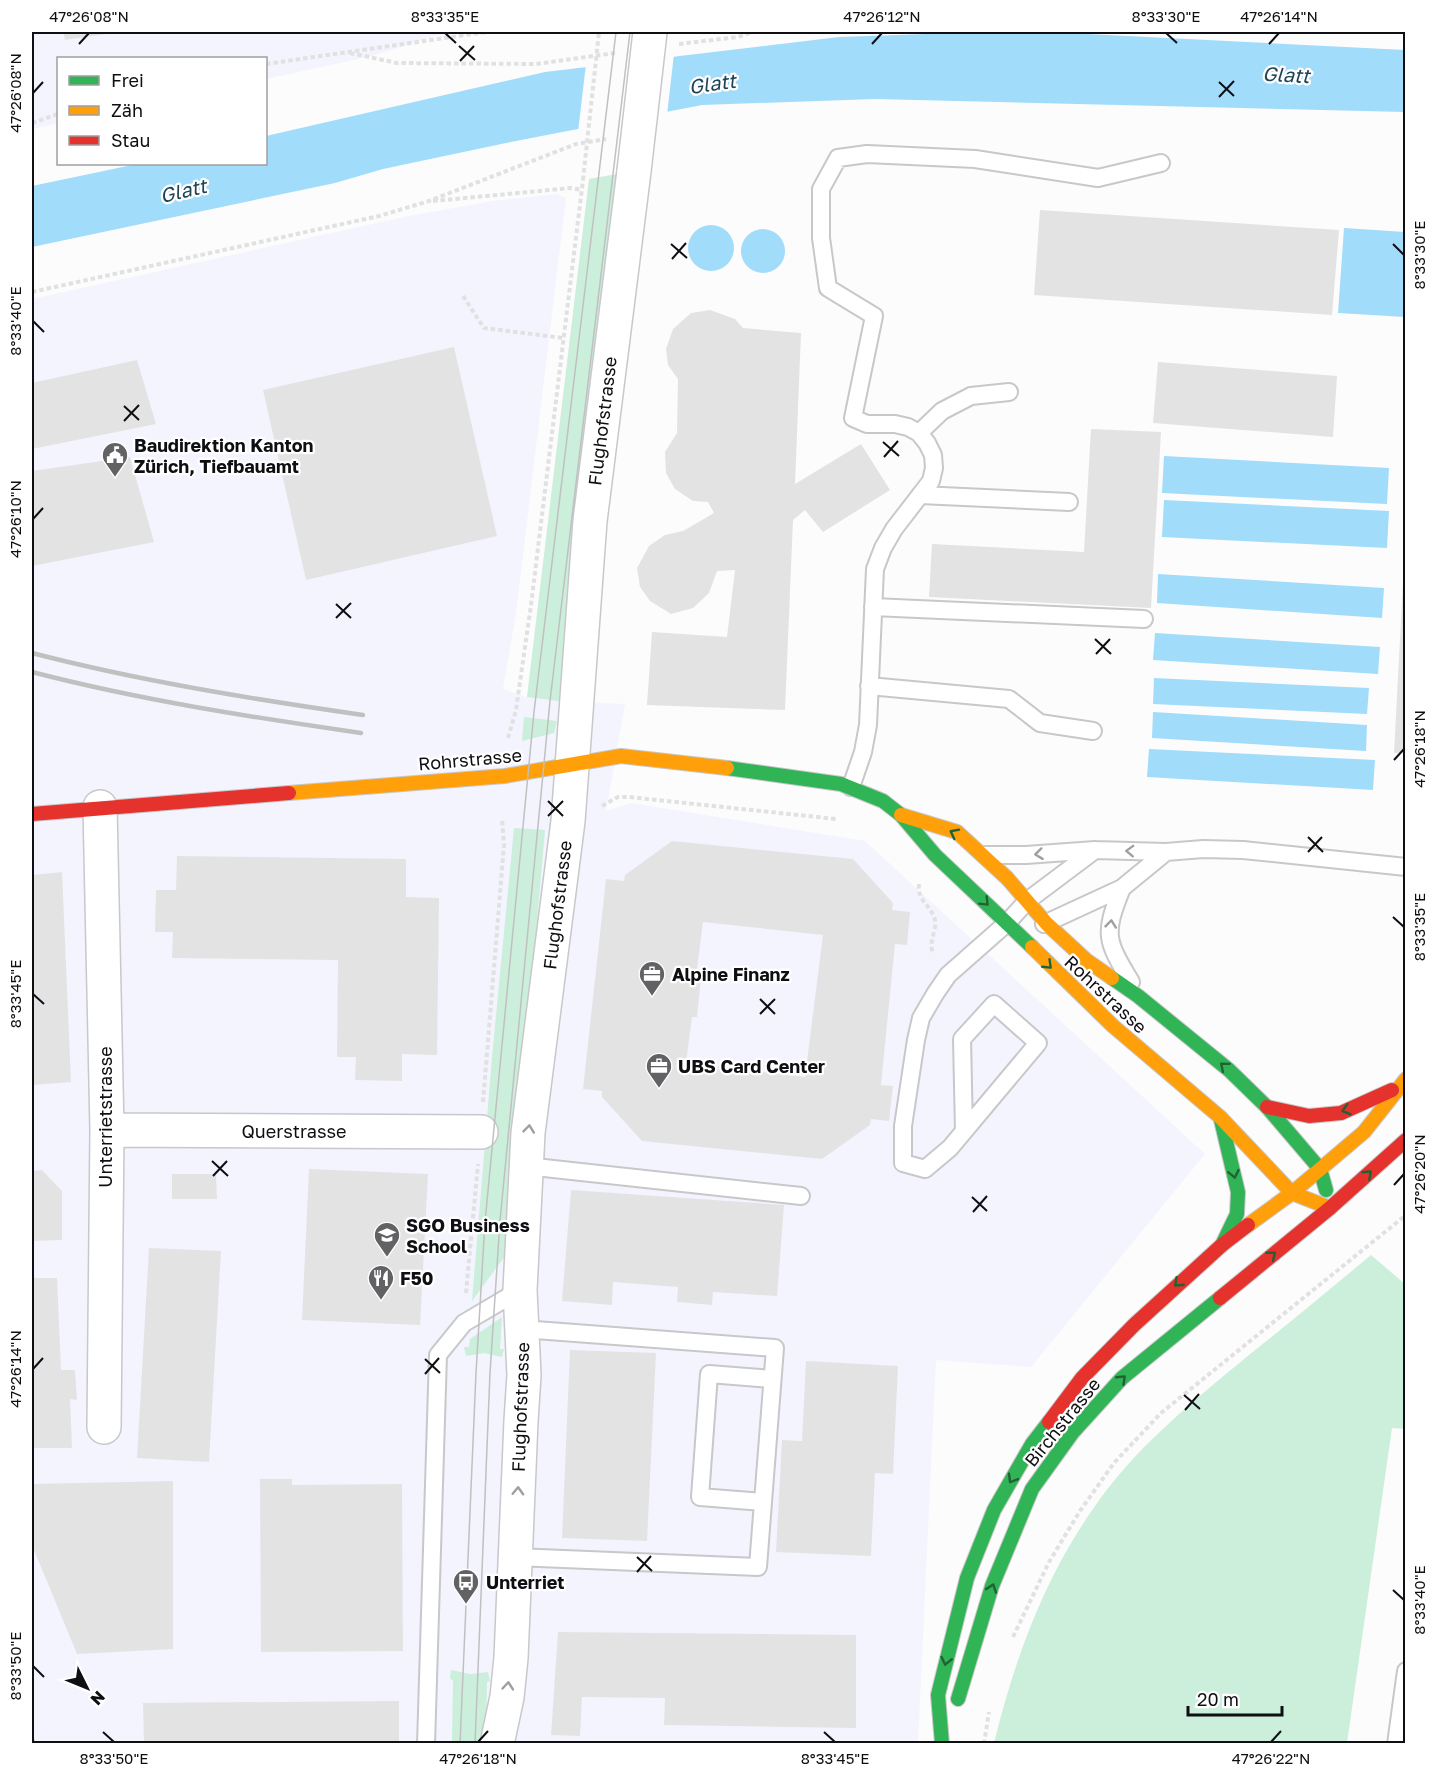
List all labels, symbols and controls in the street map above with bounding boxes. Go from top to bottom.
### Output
text: 47°26'08"N [49,7,129,25]
text: 8°33'35"E [411,7,479,25]
text: 47°26'12"N [843,7,921,25]
text: 8°33'30"E [1132,7,1200,25]
text: 47°26'14"N [1240,7,1318,25]
text: 47°26'08"N [6,53,24,133]
legend [57,57,267,165]
water label: Glatt [1262,61,1312,87]
water label: Glatt [687,68,739,98]
text: Frei [111,69,144,91]
text: Zäh [111,99,143,121]
text: Stau [111,129,150,151]
water label: Glatt [157,173,211,207]
text: 8°33'30"E [1410,221,1428,289]
text: 8°33'40"E [6,286,24,356]
street label: Flughofstrasse [583,355,621,487]
place label: Baudirektion Kanton Zürich, Tiefbauamt [134,434,313,477]
public building icon: Baudirektion Kanton Zürich, Tiefbauamt [100,440,130,478]
text: 47°26'10"N [6,480,24,558]
text: 47°26'18"N [1410,710,1428,788]
street label: Rohrstrasse [417,743,523,775]
one-way arrow [949,829,960,841]
street label: Flughofstrasse [538,839,576,971]
one-way arrow [1126,844,1135,857]
one-way arrow [1034,847,1043,859]
text: 8°33'35"E [1410,893,1428,961]
one-way arrow [978,895,989,906]
one-way arrow [1104,919,1117,929]
street label: Rohrstrasse [1060,950,1152,1038]
one-way arrow [1041,957,1052,968]
office icon: Alpine Finanz [637,959,667,997]
text: 8°33'45"E [6,960,24,1028]
place label: Alpine Finanz [672,963,790,985]
street label: Unterrietstrasse [94,1046,116,1188]
office icon: UBS Card Center [644,1051,674,1089]
place label: UBS Card Center [678,1055,825,1077]
one-way arrow [1220,1063,1231,1074]
one-way arrow [1341,1103,1352,1115]
street label: Querstrasse [242,1120,346,1142]
one-way arrow [522,1124,535,1134]
text: 47°26'20"N [1410,1134,1428,1214]
one-way arrow [1226,1169,1239,1179]
one-way arrow [1361,1170,1372,1181]
place label: SGO Business School [406,1214,530,1257]
school or university icon: SGO Business School [372,1220,402,1258]
one-way arrow [1265,1251,1276,1262]
restaurant icon: F50 [366,1263,396,1301]
place label: F50 [400,1267,433,1289]
one-way arrow [1174,1276,1185,1287]
text: 47°26'14"N [6,1330,24,1408]
street label: Flughofstrasse [507,1342,533,1472]
street label: Birchstrasse [1020,1373,1104,1471]
one-way arrow [1116,1375,1126,1386]
one-way arrow [1008,1473,1019,1483]
one-way arrow [511,1487,524,1496]
text: 8°33'40"E [1410,1565,1428,1635]
bus stop icon: Unterriet [451,1567,481,1605]
place label: Unterriet [486,1571,565,1593]
one-way arrow [985,1583,998,1593]
text: 8°33'50"E [6,1632,24,1700]
one-way arrow [940,1656,953,1666]
north arrow [57,1658,117,1718]
scale bar [1188,1679,1282,1717]
one-way arrow [501,1682,514,1691]
text: N [87,1687,109,1710]
text: 20 m [1197,1688,1239,1710]
text: 8°33'50"E [80,1749,148,1767]
text: 47°26'18"N [439,1749,517,1767]
text: 8°33'45"E [801,1749,869,1767]
text: 47°26'22"N [1232,1749,1310,1767]

